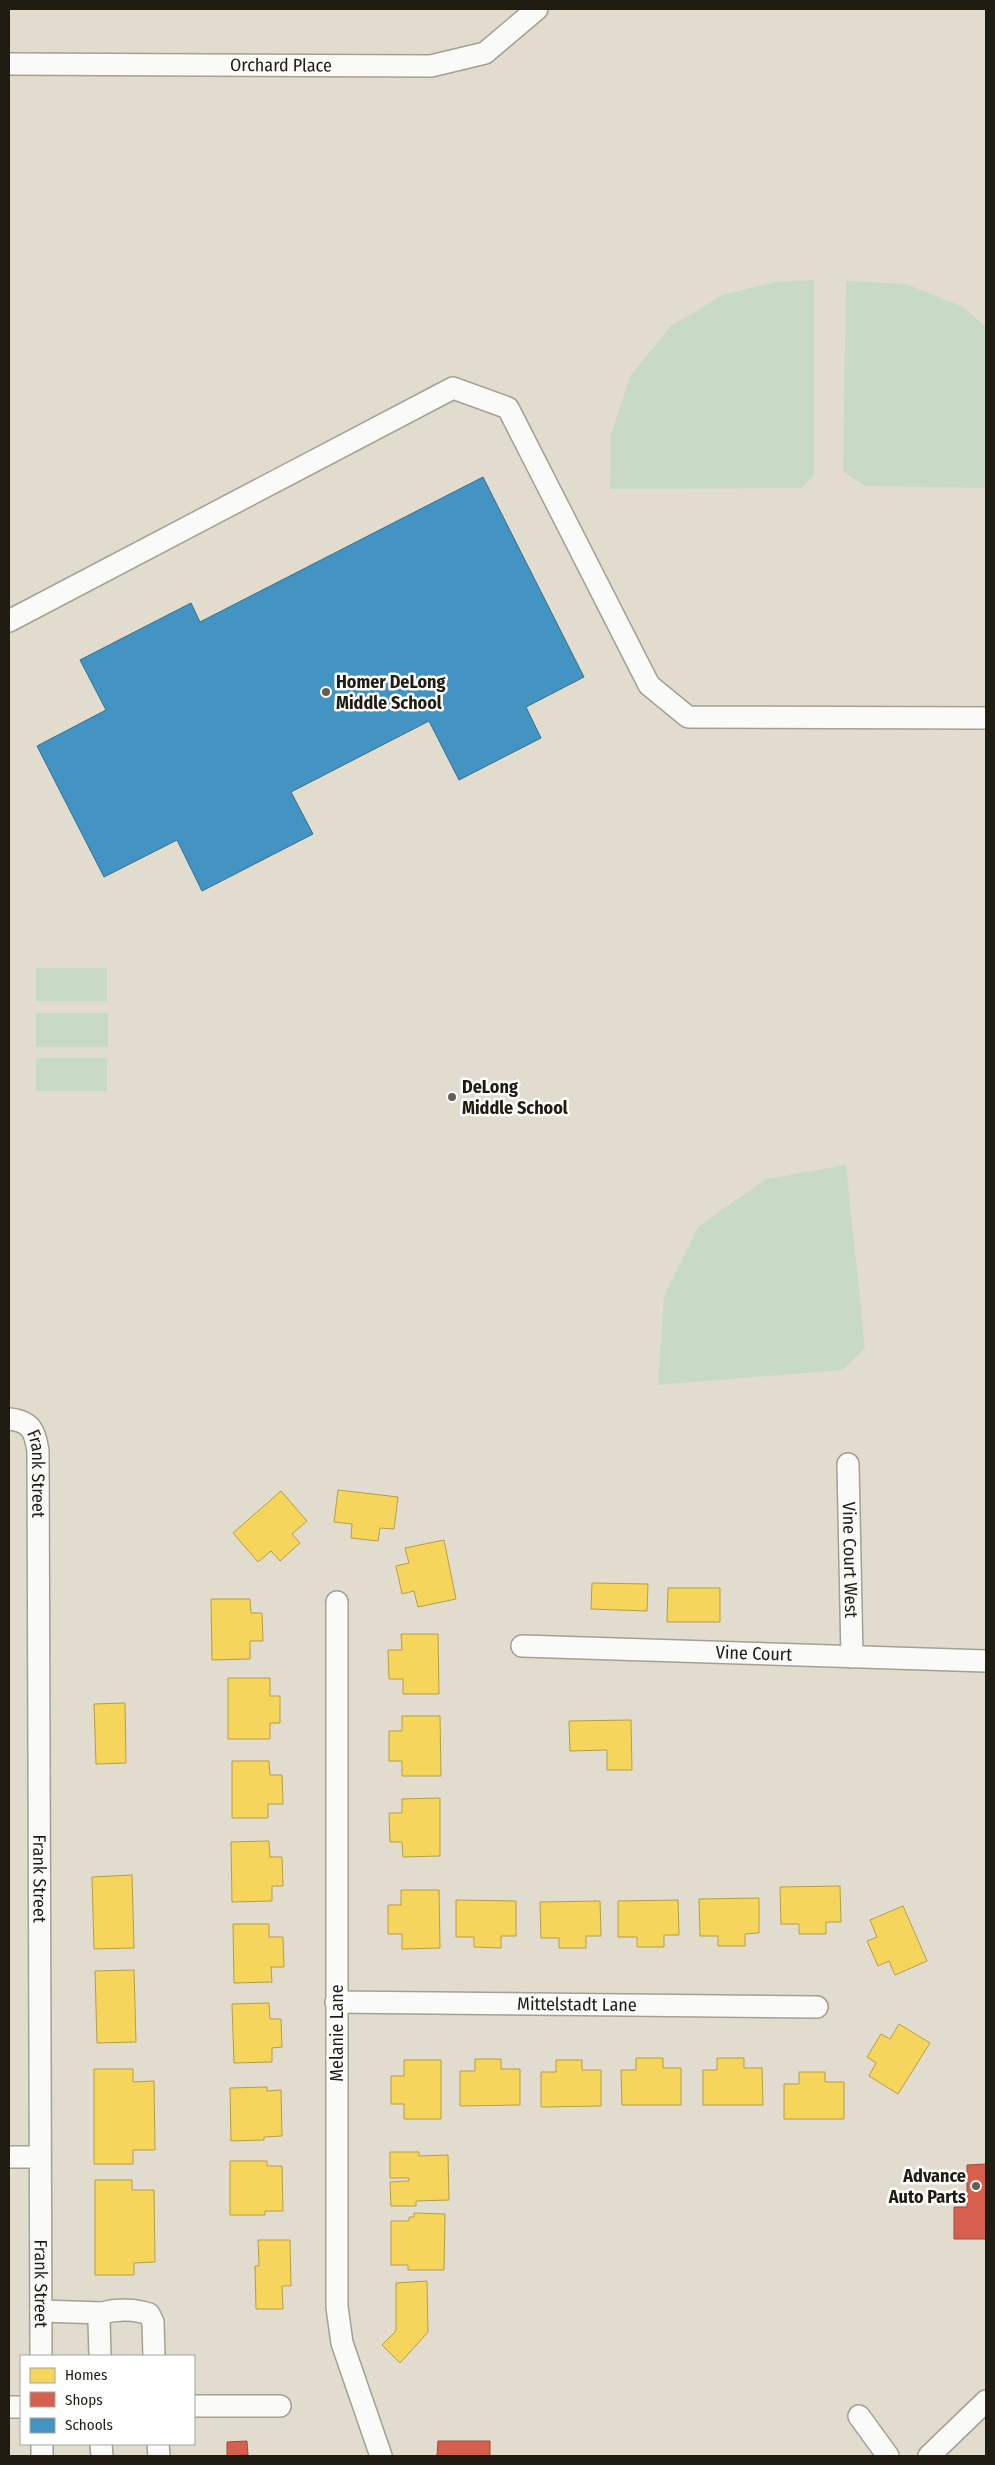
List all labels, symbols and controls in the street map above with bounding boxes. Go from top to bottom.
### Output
street label: Orchard Place [230,54,332,77]
place label: Homer DeLong Middle School [336,671,446,714]
marker: Homer DeLong Middle School [320,686,332,698]
place label: DeLong Middle School [462,1076,568,1119]
marker: DeLong Middle School [446,1091,458,1103]
street label: Frank Street [22,1426,49,1518]
street label: Vine Court West [838,1502,862,1618]
street label: Vine Court [715,1641,792,1666]
street label: Frank Street [28,1834,51,1923]
street label: Melanie Lane [326,1984,348,2082]
street label: Mittelstadt Lane [517,1993,637,2016]
place label: Advance Auto Parts [888,2165,966,2208]
marker: Advance Auto Parts [970,2180,982,2192]
street label: Frank Street [30,2239,52,2328]
legend [20,2355,195,2445]
text: Homes [65,2366,107,2384]
text: Shops [65,2391,103,2409]
text: Schools [65,2416,113,2434]

